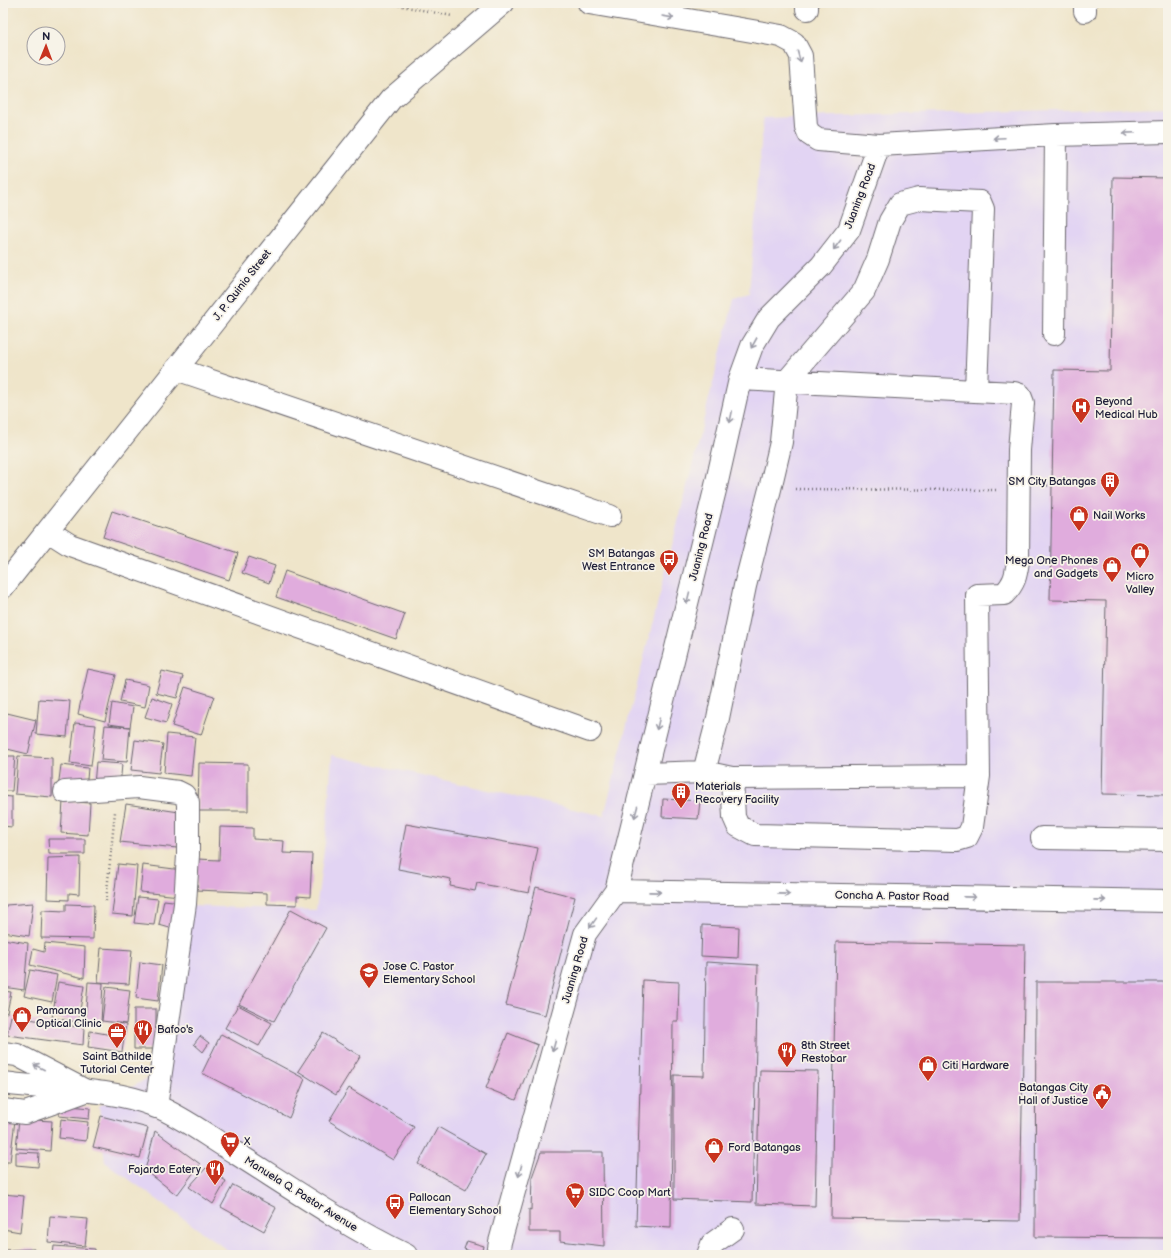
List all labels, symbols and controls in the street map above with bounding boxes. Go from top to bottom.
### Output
one-way arrow [662,13,675,21]
north arrow [26,26,66,66]
text: N [42,30,50,43]
one-way arrow [796,50,804,63]
one-way arrow [1123,129,1136,137]
one-way arrow [993,135,1006,142]
street label: Juaning Road [842,161,878,231]
one-way arrow [833,239,842,250]
street label: J. P. Quinio Street [210,246,274,323]
one-way arrow [749,337,757,349]
place label: Beyond Medical Hub [1095,395,1158,421]
hospital icon: Beyond Medical Hub [1070,396,1092,424]
one-way arrow [727,410,735,423]
building icon: SM City Batangas [1099,470,1121,498]
place label: SM City Batangas [1009,475,1097,488]
shop icon: Nail Works [1068,504,1090,532]
place label: Nail Works [1093,509,1146,522]
street label: Juaning Road [686,512,716,582]
shop icon: Micro Valley [1129,541,1151,569]
place label: SM Batangas West Entrance [582,547,656,573]
bus stop icon: SM Batangas West Entrance [658,548,680,576]
place label: Mega One Phones and Gadgets [1005,554,1099,580]
shop icon: Mega One Phones and Gadgets [1101,555,1123,583]
place label: Micro Valley [1126,570,1154,596]
one-way arrow [684,591,692,604]
one-way arrow [653,718,661,731]
place label: Materials Recovery Facility [695,780,779,806]
building icon: Materials Recovery Facility [670,781,692,809]
one-way arrow [632,805,639,818]
one-way arrow [648,888,661,895]
street label: Concha A. Pastor Road [835,889,949,903]
one-way arrow [777,890,790,898]
one-way arrow [963,894,976,901]
one-way arrow [1093,896,1106,904]
one-way arrow [589,917,597,928]
street label: Juaning Road [559,935,591,1005]
place label: Jose C. Pastor Elementary School [383,960,475,986]
school or university icon: Jose C. Pastor Elementary School [358,961,380,989]
place label: Pamarang Optical Clinic [36,1004,102,1030]
shop icon: Pamarang Optical Clinic [11,1005,33,1033]
restaurant icon: Bafoo's [132,1018,154,1046]
office icon: Saint Bathilde Tutorial Center [106,1021,128,1049]
place label: Bafoo's [157,1023,194,1036]
one-way arrow [550,1039,557,1052]
place label: 8th Street Restobar [801,1039,850,1065]
restaurant icon: 8th Street Restobar [776,1040,798,1068]
place label: Saint Bathilde Tutorial Center [80,1050,155,1076]
shop icon: Citi Hardware [917,1054,939,1082]
place label: Citi Hardware [942,1059,1009,1072]
one-way arrow [33,1062,45,1070]
place label: Batangas City Hall of Justice [1018,1081,1088,1107]
public building icon: Batangas City Hall of Justice [1091,1082,1113,1110]
supermarket icon: X [219,1130,241,1158]
place label: X [243,1135,251,1148]
shop icon: Ford Batangas [703,1136,725,1164]
place label: Ford Batangas [728,1141,801,1154]
street label: Manuela Q. Pastor Avenue [242,1154,360,1234]
restaurant icon: Fajardo Eatery [204,1158,226,1186]
place label: Fajardo Eatery [128,1163,201,1176]
one-way arrow [515,1165,523,1178]
supermarket icon: SIDC Coop Mart [564,1181,586,1209]
place label: SIDC Coop Mart [589,1186,671,1199]
place label: Pallocan Elementary School [409,1191,501,1217]
bus stop icon: Pallocan Elementary School [384,1192,406,1220]

